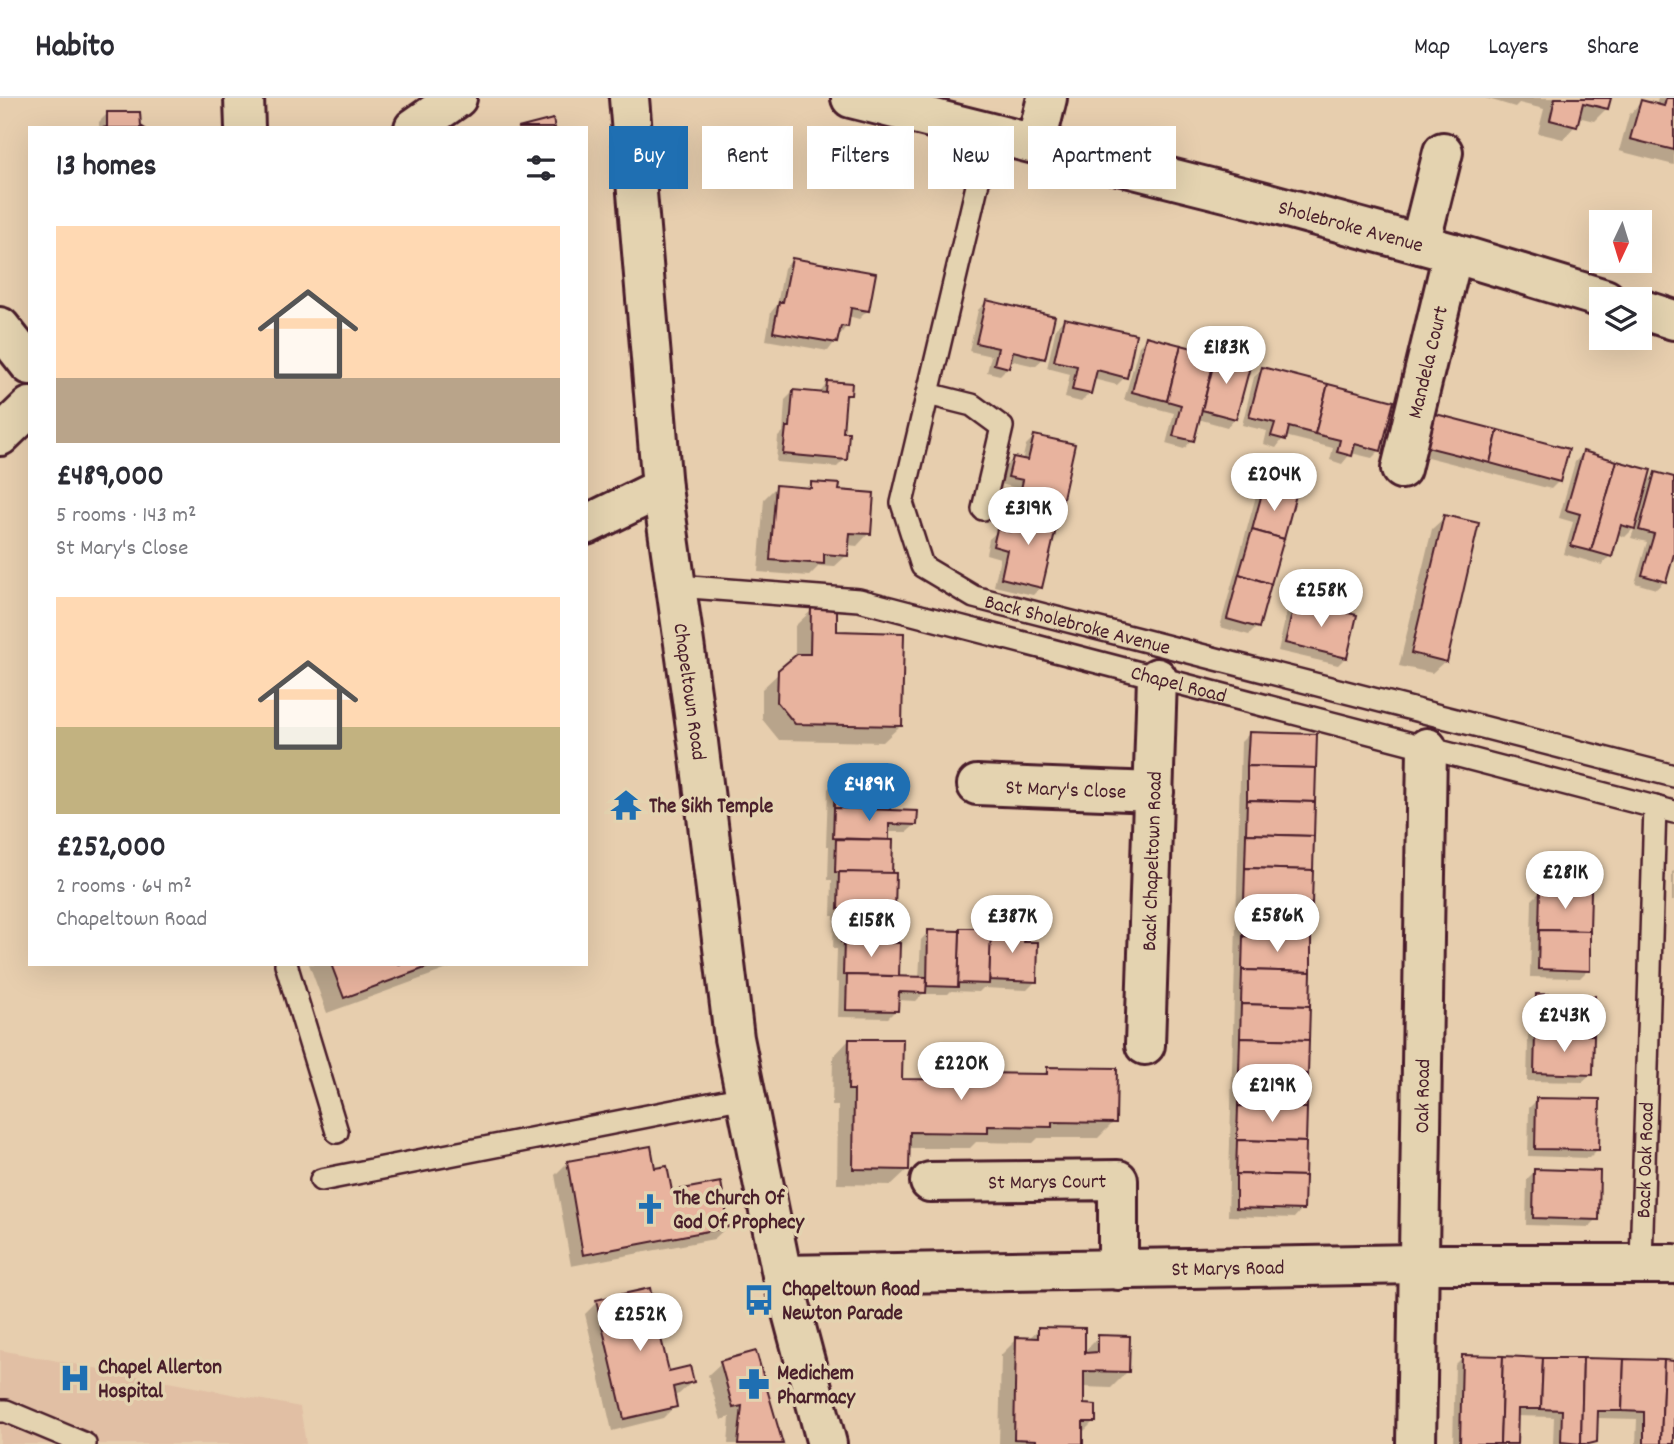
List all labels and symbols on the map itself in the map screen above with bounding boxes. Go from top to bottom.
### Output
street label: Sholebroke Avenue [1274,194,1426,262]
north arrow [1589,210,1652,273]
street label: Mandela Court [1402,303,1458,422]
pin: £183K [1177,327,1275,386]
pin: £204K [1225,454,1323,513]
pin: £319K [979,488,1077,547]
pin: £258K [1272,570,1370,629]
street label: Back Sholebroke Avenue [981,588,1173,665]
street label: Chapeltown Road [663,621,712,762]
street label: Chapel Road [1127,659,1229,713]
pin: £489K [820,764,918,823]
street label: Back Chapeltown Road [1136,771,1172,952]
street label: St Mary's Close [1005,774,1127,809]
temple icon: The Sikh Temple [609,788,643,822]
place label: The Sikh Temple [649,793,773,823]
pin: £281K [1516,852,1614,911]
pin: £586K [1228,894,1326,954]
pin: £387K [963,896,1061,955]
pin: £158K [822,900,920,959]
pin: £243K [1515,995,1613,1054]
pin: £220K [912,1042,1010,1102]
street label: Oak Road [1409,1059,1440,1134]
pin: £219K [1223,1065,1321,1124]
street label: Back Oak Road [1630,1102,1664,1219]
street label: St Marys Court [988,1168,1107,1199]
place label: The Church Of God Of Prophecy [673,1185,806,1239]
church icon: The Church Of God Of Prophecy [633,1192,667,1226]
street label: St Marys Road [1171,1254,1285,1286]
place label: Chapeltown Road Newton Parade [782,1276,920,1330]
bus stop icon: Chapeltown Road Newton Parade [742,1283,776,1317]
pin: £252K [591,1294,689,1353]
place label: Chapel Allerton Hospital [98,1354,222,1408]
place label: Medichem Pharmacy [777,1360,857,1414]
hospital icon: Chapel Allerton Hospital [58,1361,92,1395]
pharmacy icon: Medichem Pharmacy [737,1367,771,1401]

